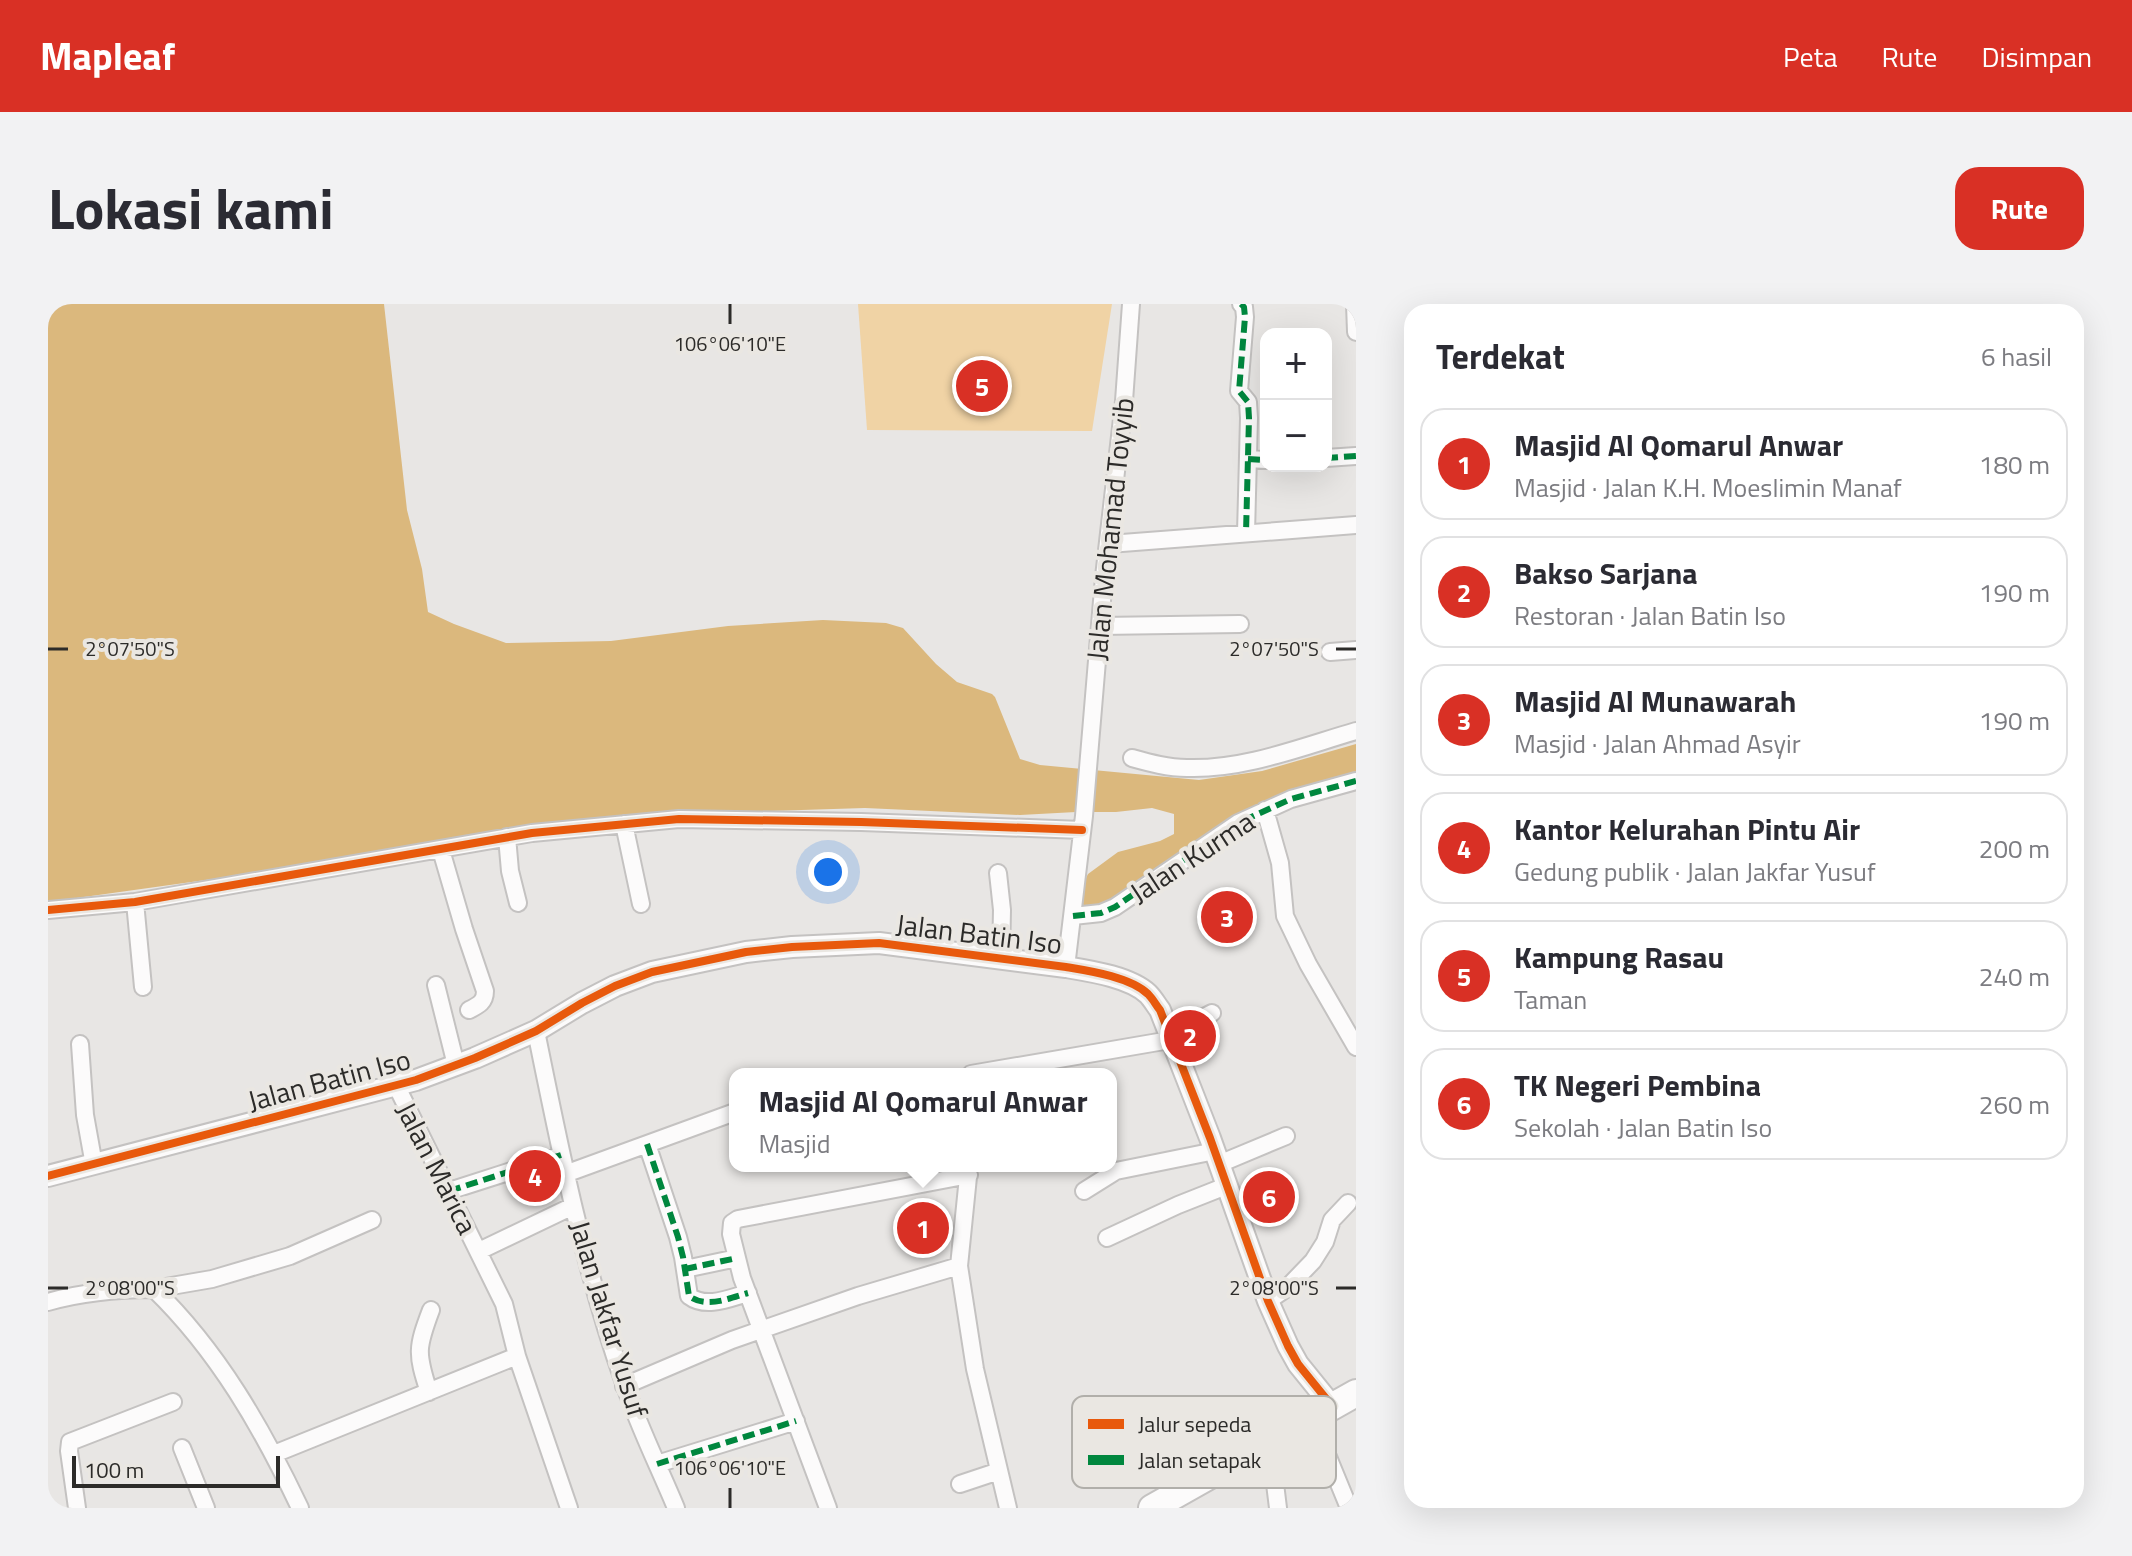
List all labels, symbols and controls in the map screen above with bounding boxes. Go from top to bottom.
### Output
text: Mapleaf [40,27,175,85]
text: Peta [1783,35,1837,78]
text: Rute [1881,35,1937,78]
text: Disimpan [1981,35,2092,78]
text: Lokasi kami [48,166,334,251]
button: Rute [1955,167,2084,250]
text: 106°06'10"E [674,328,786,359]
map controls [1260,328,1332,472]
button: + [1260,328,1332,400]
text: Terdekat [1436,330,1565,382]
text: 6 hasil [1981,337,2052,376]
pin: 5 [956,356,1008,416]
street label: Jalan Mohamad Toyyib [1074,395,1145,662]
button: − [1260,400,1332,472]
text: Masjid Al Qomarul Anwar [1514,422,1843,468]
text: 1 [1457,445,1471,484]
text: 180 m [1979,445,2050,484]
text: Masjid · Jalan K.H. Moeslimin Manaf [1514,468,1902,507]
text: Bakso Sarjana [1514,550,1698,596]
text: 2 [1457,573,1471,612]
text: 190 m [1979,573,2050,612]
text: Restoran · Jalan Batin Iso [1514,596,1786,635]
text: 2°07'50"S [85,633,175,664]
text: 2°07'50"S [1229,633,1319,664]
text: Masjid Al Munawarah [1514,678,1796,724]
text: 3 [1457,701,1471,740]
text: 190 m [1979,701,2050,740]
text: Masjid · Jalan Ahmad Asyir [1514,724,1801,763]
street label: Jalan Kurma [1121,800,1263,913]
text: Kantor Kelurahan Pintu Air [1514,806,1860,852]
text: 4 [1457,829,1471,868]
text: 200 m [1979,829,2050,868]
your location [808,852,848,892]
text: Gedung publik · Jalan Jakfar Yusuf [1514,852,1876,891]
pin: 3 [1201,887,1253,947]
street label: Jalan Batin Iso [894,902,1065,965]
text: Kampung Rasau [1514,934,1724,980]
text: 5 [1457,957,1471,996]
text: 240 m [1979,957,2050,996]
text: Taman [1514,980,1587,1019]
pin: 2 [1164,1006,1216,1066]
street label: Jalan Batin Iso [243,1037,415,1122]
text: TK Negeri Pembina [1514,1062,1761,1108]
popup [729,1068,1117,1172]
text: Masjid Al Qomarul Anwar [758,1078,1088,1124]
text: 6 [1457,1085,1471,1124]
text: 260 m [1979,1085,2050,1124]
street label: Jalan Marica [386,1094,489,1241]
text: Sekolah · Jalan Batin Iso [1514,1108,1772,1147]
text: Masjid [758,1124,830,1163]
pin: 4 [509,1146,561,1206]
pin: 6 [1243,1167,1295,1227]
pin: 1 [897,1198,949,1258]
street label: Jalan Jakfar Yusuf [559,1215,660,1423]
text: 2°08'00"S [85,1272,175,1303]
text: 2°08'00"S [1229,1272,1319,1303]
legend [1072,1396,1336,1488]
text: Jalur sepeda [1138,1407,1251,1441]
text: Jalan setapak [1138,1443,1262,1477]
scale bar [72,1452,280,1488]
text: 106°06'10"E [674,1452,786,1483]
text: 100 m [84,1453,144,1487]

